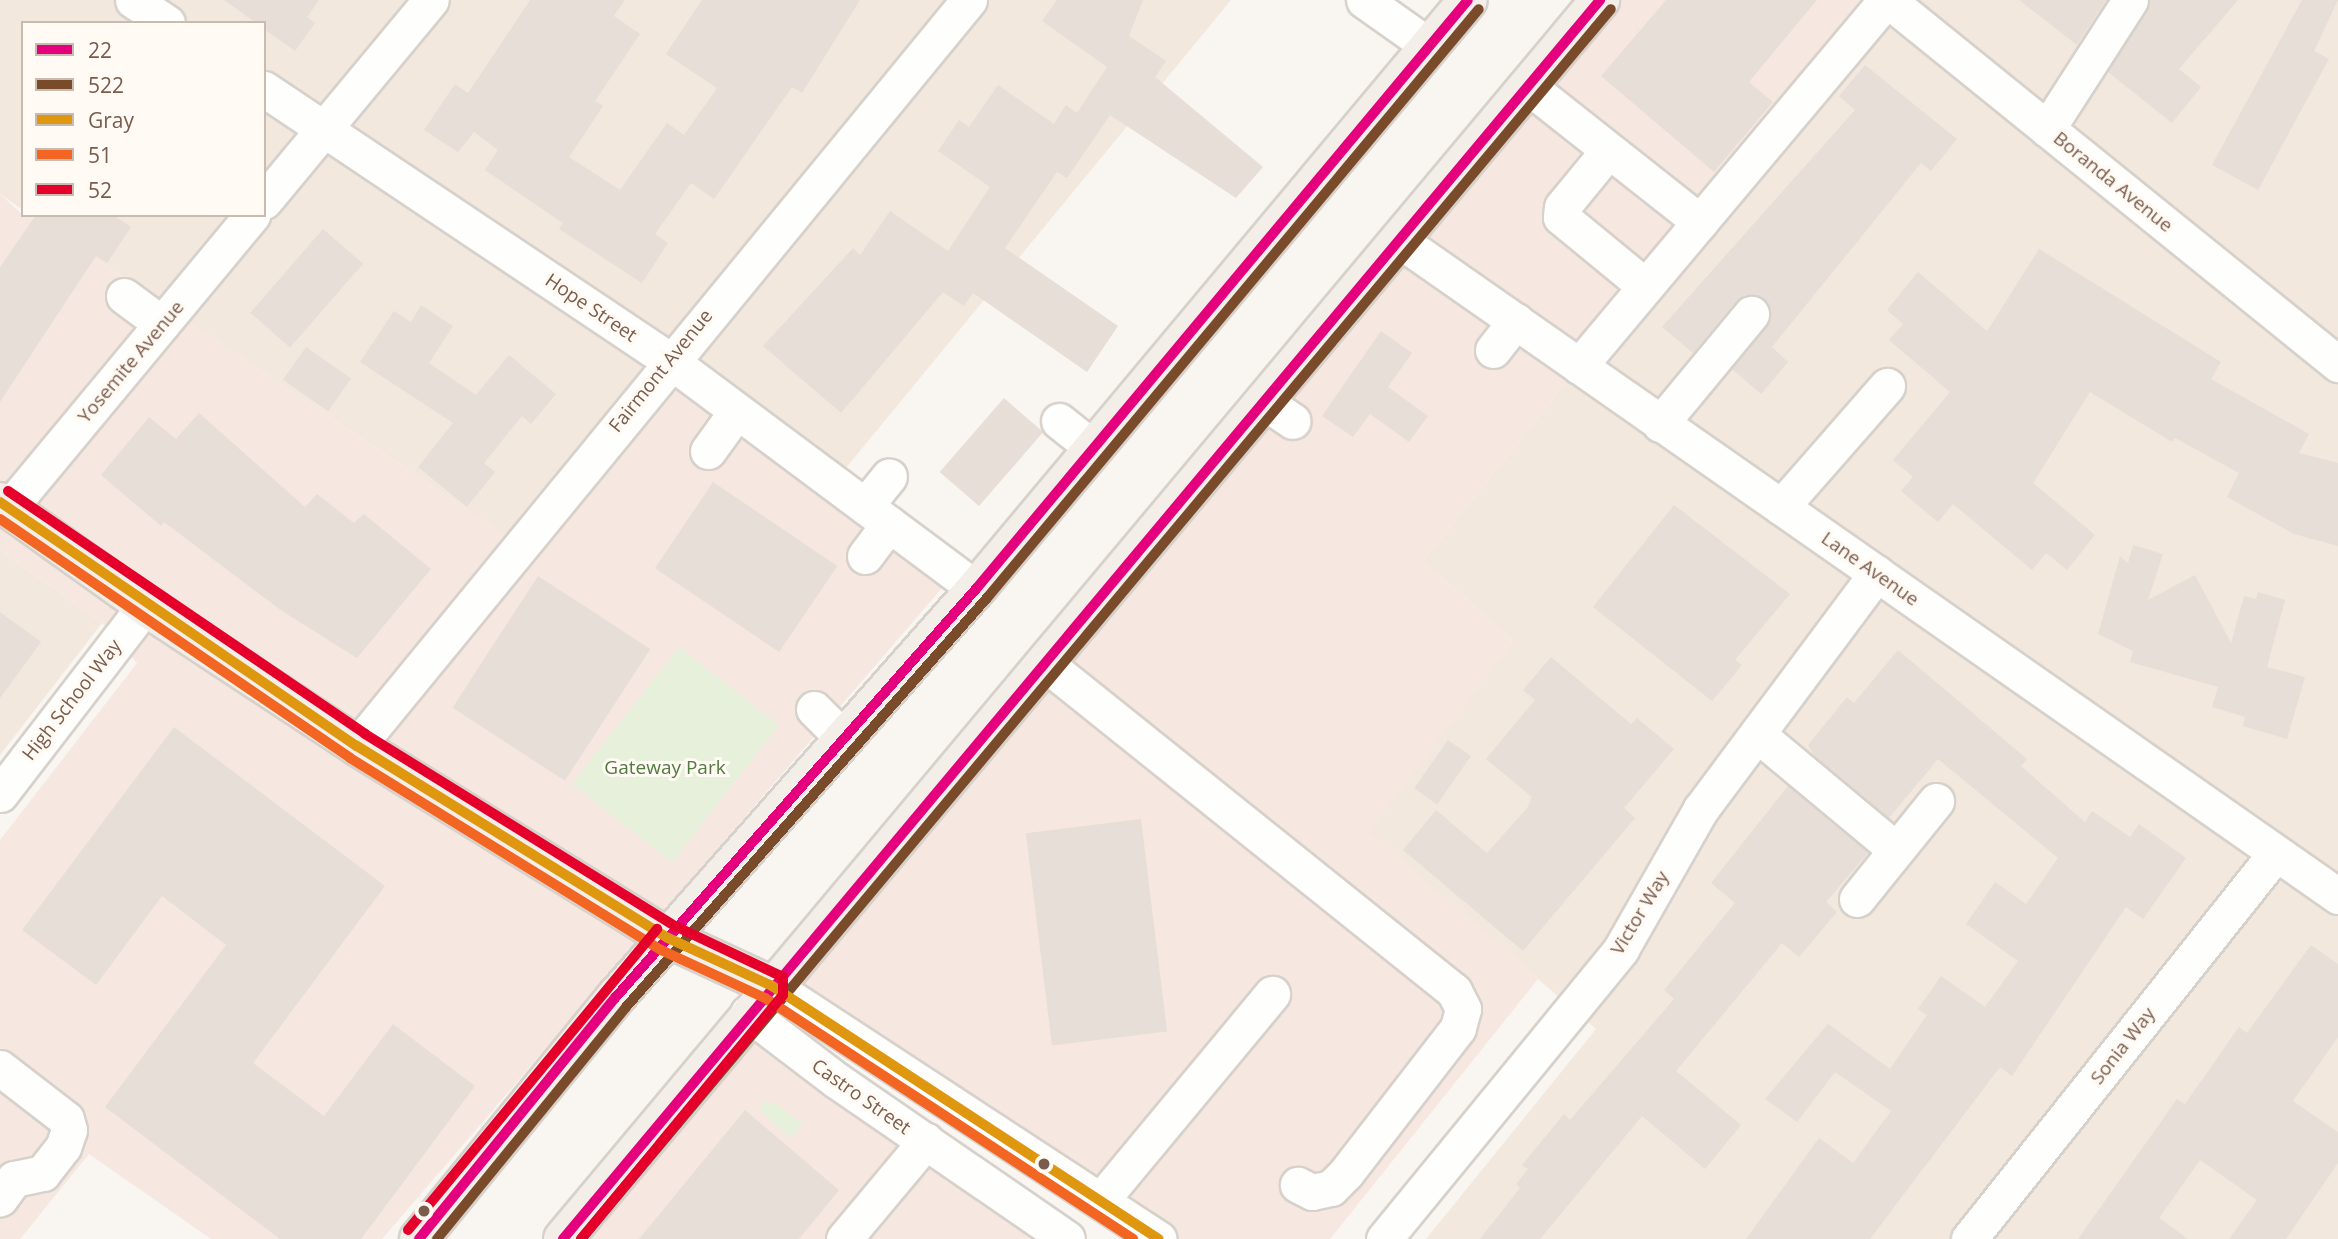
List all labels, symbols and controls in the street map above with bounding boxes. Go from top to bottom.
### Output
legend [21,21,266,217]
text: 22 [88,36,112,64]
text: 522 [88,71,124,99]
text: Gray [88,106,134,134]
street label: Boranda Avenue [2049,127,2177,237]
text: 51 [88,141,112,169]
text: 52 [88,176,112,204]
street label: Hope Street [541,269,641,347]
street label: Yosemite Avenue [73,296,189,428]
street label: Fairmont Avenue [604,305,718,437]
street label: Lane Avenue [1817,527,1923,611]
street label: High School Way [18,635,126,765]
park label: Gateway Park [604,757,726,779]
street label: Victor Way [1606,867,1674,959]
street label: Sonia Way [2086,1003,2160,1089]
street label: Castro Street [807,1055,915,1139]
unlabelled marker [1037,1157,1051,1171]
unlabelled marker [417,1204,431,1218]

